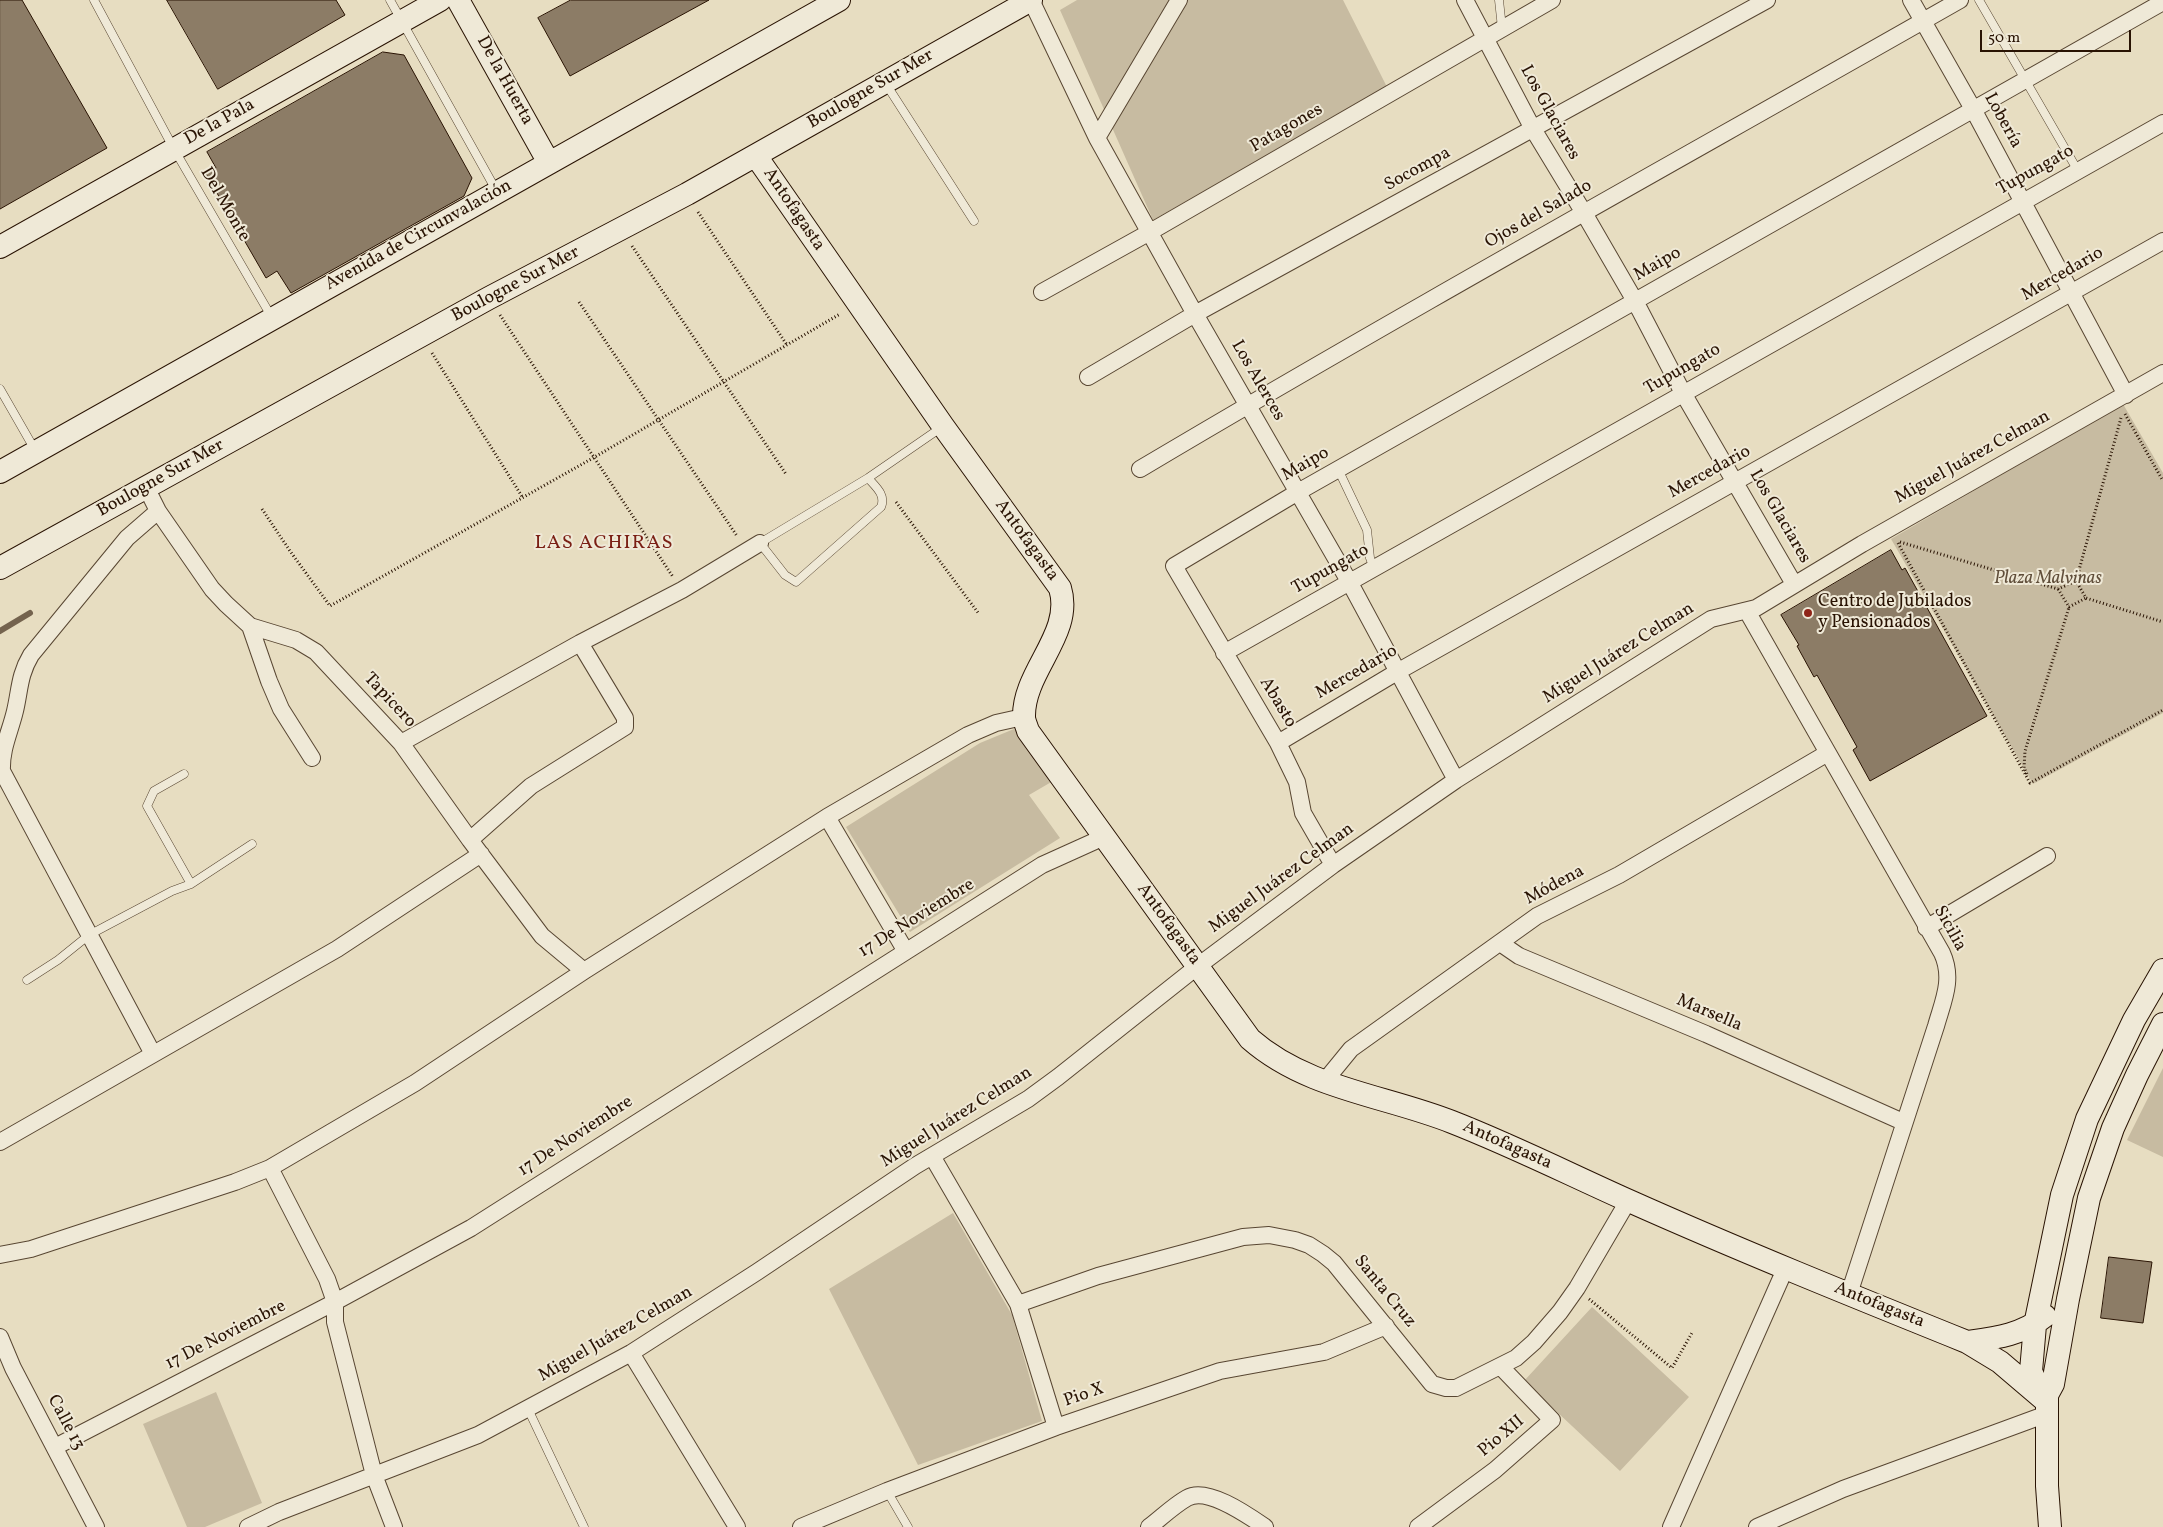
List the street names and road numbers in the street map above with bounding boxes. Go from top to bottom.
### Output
street label: De la Huerta [471,33,537,129]
street label: Boulogne Sur Mer [804,45,938,135]
street label: Los Glaciares [1514,62,1584,164]
street label: Lobería [1978,90,2026,152]
street label: De la Pala [181,95,259,151]
street label: Patagones [1247,100,1327,158]
street label: Tupungato [1994,141,2078,201]
street label: Socompa [1381,143,1455,197]
street label: Del Monte [194,164,254,246]
street label: Antofagasta [757,164,829,256]
street label: Avenida de Circunvalación [322,176,516,296]
street label: Ojos del Salado [1482,176,1596,254]
street label: Boulogne Sur Mer [448,242,584,328]
street label: Maipo [1631,243,1685,287]
street label: Mercedario [2018,243,2108,307]
street label: Los Alerces [1225,337,1289,425]
street label: Tupungato [1641,339,1725,401]
street label: Miguel Juárez Celman [1892,406,2054,510]
street label: Boulogne Sur Mer [94,435,228,523]
street label: Mercedario [1665,442,1755,504]
street label: Maipo [1279,443,1333,487]
street label: Los Glaciares [1743,466,1815,568]
street label: Antofagasta [989,496,1063,586]
street label: Tupungato [1289,540,1373,600]
street label: Miguel Juárez Celman [1539,599,1699,709]
street label: Mercedario [1312,641,1402,705]
street label: Tapicero [358,669,420,733]
street label: Abasto [1254,674,1300,732]
street label: Miguel Juárez Celman [1205,819,1359,939]
street label: Módena [1522,861,1588,911]
street label: 17 De Noviembre [855,875,979,963]
street label: Antofagasta [1131,880,1205,970]
street label: Sicilia [1928,903,1970,955]
street label: Marsella [1673,991,1745,1037]
street label: Miguel Juárez Celman [877,1063,1037,1173]
street label: 17 De Noviembre [514,1092,638,1182]
street label: Antofagasta [1459,1117,1555,1175]
street label: Santa Cruz [1348,1251,1420,1333]
street label: Antofagasta [1831,1278,1927,1334]
street label: Miguel Juárez Celman [535,1282,697,1388]
street label: 17 De Noviembre [162,1296,290,1376]
street label: Pio X [1061,1379,1107,1413]
street label: Calle 13 [41,1392,89,1454]
street label: Pio XII [1474,1411,1530,1463]

